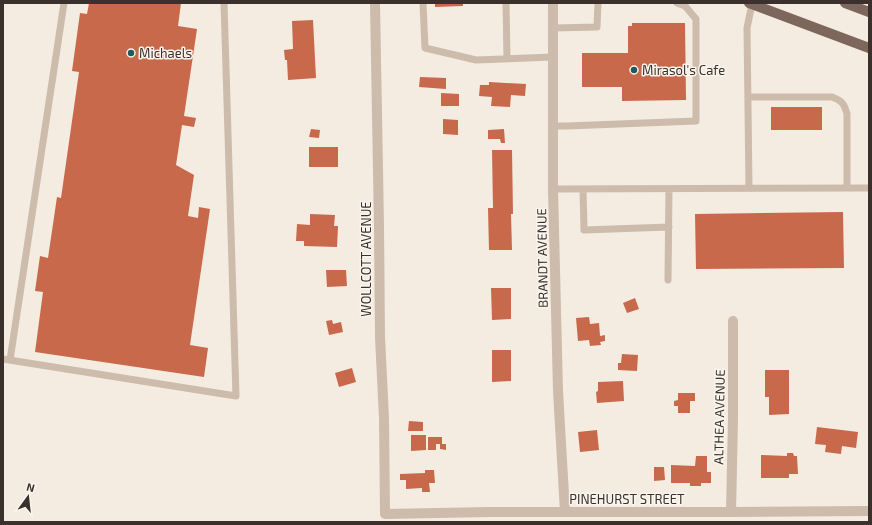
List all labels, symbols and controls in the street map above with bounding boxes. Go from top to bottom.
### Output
place label: Michaels [139,45,192,61]
marker: Michaels [126,48,136,58]
place label: Mirasol's Cafe [642,62,725,78]
marker: Mirasol's Cafe [629,65,639,75]
street label: WOLLCOTT AVENUE [358,201,374,317]
street label: BRANDT AVENUE [533,208,551,308]
street label: ALTHEA AVENUE [710,369,728,465]
north arrow [8,477,48,517]
text: N [25,480,36,494]
street label: PINEHURST STREET [569,491,685,507]

